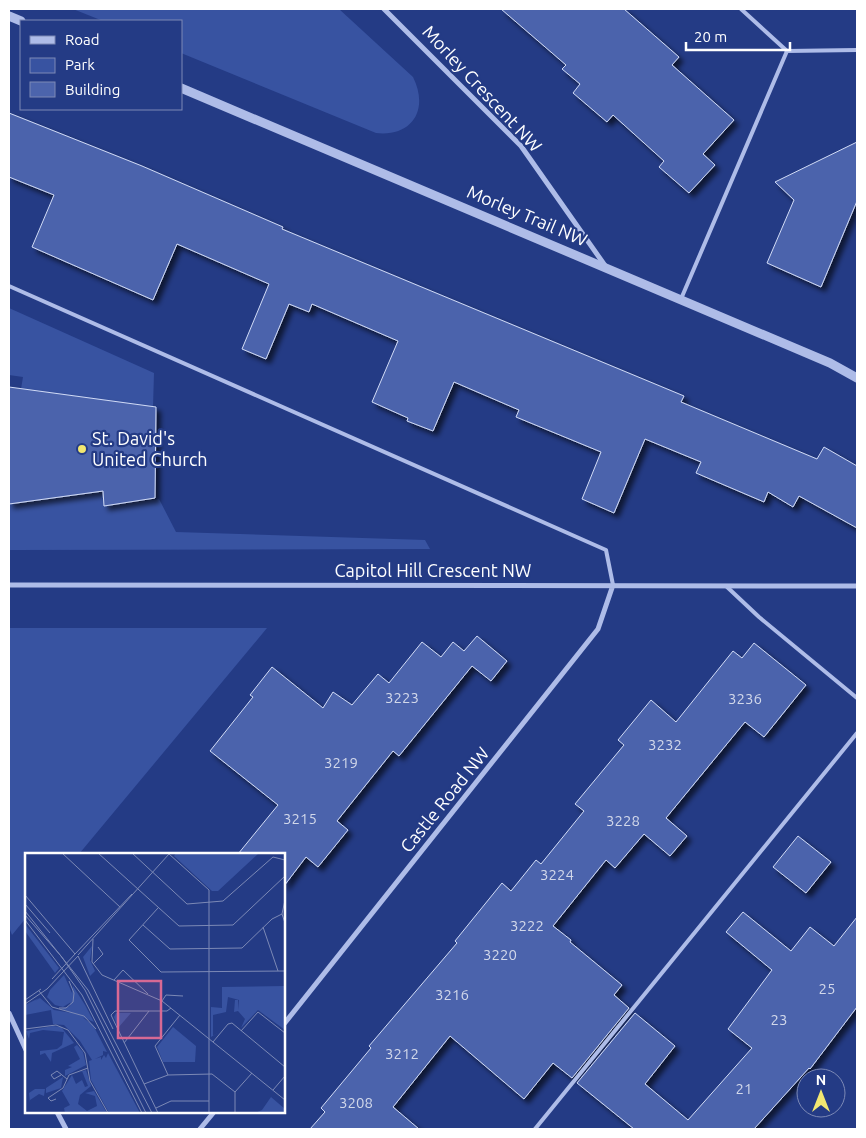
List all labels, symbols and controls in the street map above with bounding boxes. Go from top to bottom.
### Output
legend [20,20,182,110]
scale bar [686,20,790,52]
street label: Morley Crescent NW [419,21,547,156]
text: 20 m [694,28,727,45]
text: Road [65,31,100,48]
text: Park [65,56,95,73]
text: Building [65,81,120,98]
street label: Morley Trail NW [464,181,591,250]
place label: St. David's United Church [92,428,208,469]
marker: St. David's United Church [76,443,88,455]
street label: Capitol Hill Crescent NW [335,560,532,580]
house number: 3223 [385,689,419,706]
house number: 3236 [728,690,762,707]
house number: 3232 [648,736,682,753]
street label: Castle Road NW [396,743,493,856]
house number: 3219 [324,754,358,771]
house number: 3215 [283,810,317,827]
house number: 3228 [606,812,640,829]
inset map [25,853,285,1113]
house number: 3224 [540,866,574,883]
house number: 3222 [510,917,544,934]
house number: 3220 [483,946,517,963]
house number: 25 [819,980,835,997]
house number: 3216 [435,986,469,1003]
house number: 23 [771,1011,787,1028]
house number: 3212 [385,1045,419,1062]
north arrow [796,1068,846,1118]
text: N [816,1072,826,1088]
house number: 21 [736,1080,752,1097]
house number: 3208 [339,1094,373,1111]

